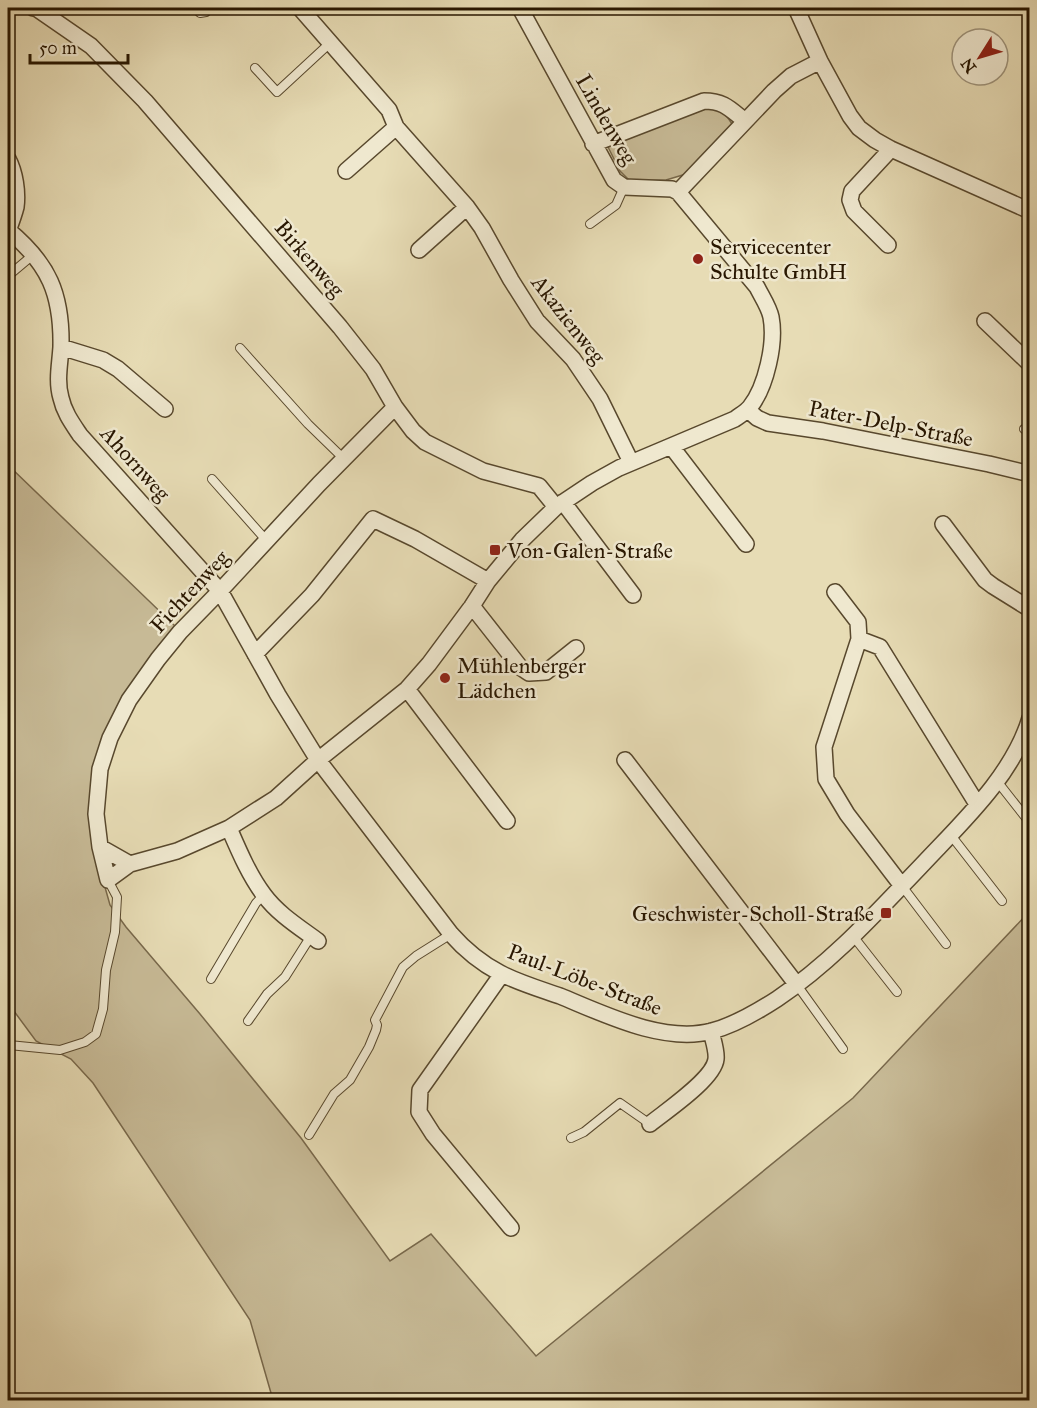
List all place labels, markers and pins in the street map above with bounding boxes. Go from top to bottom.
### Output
place label: Servicecenter Schulte GmbH [710,233,847,285]
marker: Servicecenter Schulte GmbH [691,252,705,266]
place label: Von-Galen-Straße [506,537,673,564]
marker: Von-Galen-Straße [488,543,502,557]
place label: Mühlenberger Lädchen [457,652,587,704]
marker: Mühlenberger Lädchen [438,671,452,685]
place label: Geschwister-Scholl-Straße [632,900,874,927]
marker: Geschwister-Scholl-Straße [879,906,893,920]

